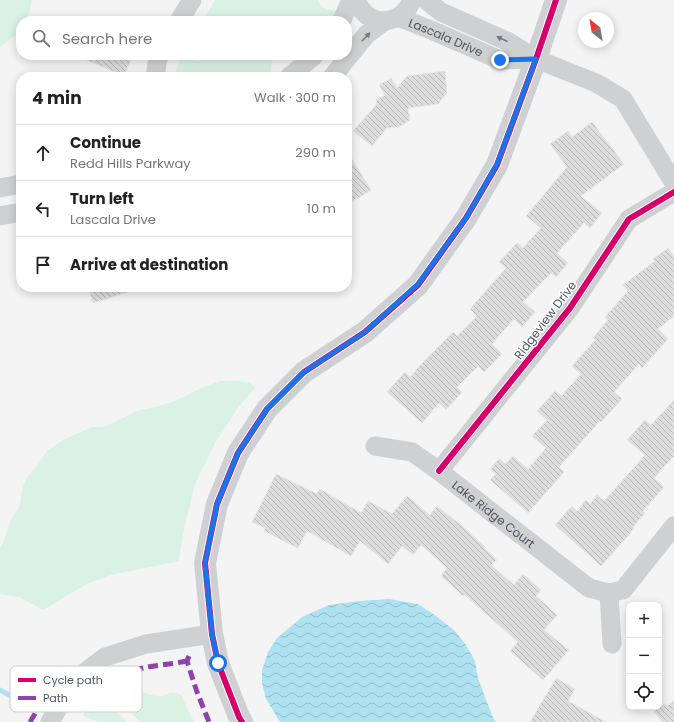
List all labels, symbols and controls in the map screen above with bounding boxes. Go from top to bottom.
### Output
north arrow [578,12,614,48]
street label: Lascala Drive [406,14,486,60]
search box [16,16,352,60]
icon: search [30,27,52,49]
text: Search here [62,28,152,49]
one-way arrow [361,32,370,41]
one-way arrow [497,36,508,42]
route end [491,51,509,69]
text: 4 min [32,86,82,110]
text: Walk · 300 m [254,88,336,107]
text: Continue [70,132,141,153]
icon: ahead [32,142,54,164]
text: 290 m [295,143,336,162]
text: Redd Hills Parkway [70,154,190,173]
text: Turn left [70,188,134,209]
icon: left [32,198,54,220]
text: 10 m [307,199,336,218]
text: Lascala Drive [70,210,156,229]
icon: arrive [32,254,54,276]
text: Arrive at destination [70,254,228,275]
street label: Ridgeview Drive [510,277,580,363]
street label: Lake Ridge Court [449,476,539,551]
map controls [626,602,662,710]
button: + [626,602,662,638]
button: − [626,638,662,674]
route start [209,654,227,672]
legend [10,666,142,712]
text: Cycle path [43,672,103,688]
button: locate [626,674,662,710]
text: Path [43,690,68,706]

